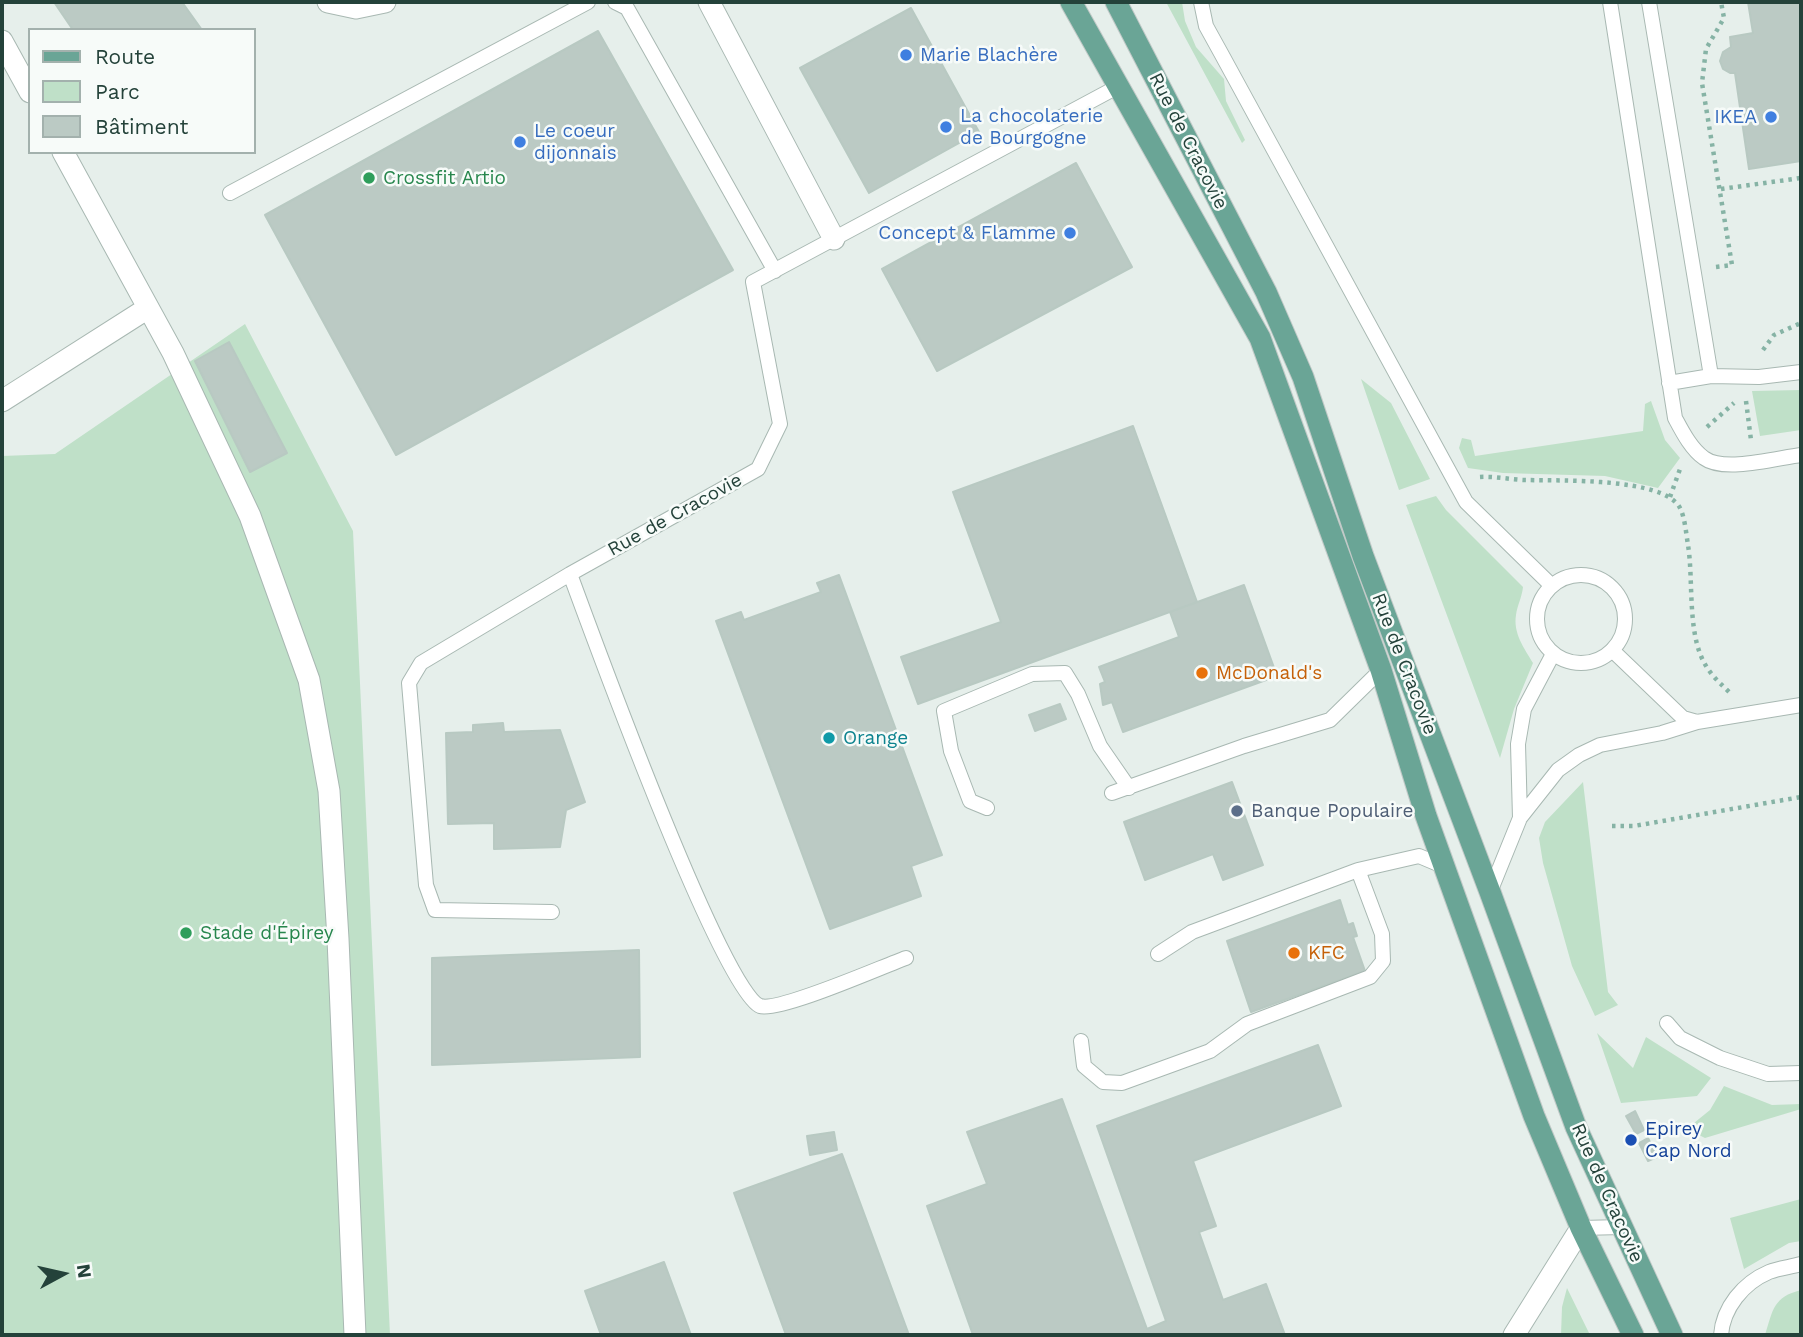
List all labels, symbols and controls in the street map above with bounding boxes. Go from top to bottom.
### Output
legend [28,28,256,154]
text: Route [95,44,155,69]
place label: Marie Blachère [920,44,1058,66]
marker: Marie Blachère [898,47,914,63]
street label: Rue de Cracovie [1144,69,1232,213]
text: Parc [95,79,140,104]
place label: La chocolaterie de Bourgogne [960,105,1103,149]
place label: IKEA [1714,106,1757,128]
marker: IKEA [1763,109,1779,125]
text: Bâtiment [95,114,188,139]
marker: La chocolaterie de Bourgogne [938,119,954,135]
place label: Le coeur dijonnais [534,120,617,164]
marker: Le coeur dijonnais [512,134,528,150]
place label: Crossfit Artio [383,167,506,189]
marker: Crossfit Artio [361,170,377,186]
place label: Concept & Flamme [878,222,1056,244]
marker: Concept & Flamme [1062,225,1078,241]
street label: Rue de Cracovie [604,469,746,561]
street label: Rue de Cracovie [1366,590,1442,738]
place label: McDonald's [1216,662,1322,684]
marker: McDonald's [1194,665,1210,681]
place label: Orange [843,727,908,749]
marker: Orange [821,730,837,746]
place label: Banque Populaire [1251,800,1413,822]
marker: Banque Populaire [1229,803,1245,819]
place label: Stade d'Épirey [200,922,333,944]
marker: Stade d'Épirey [178,925,194,941]
place label: KFC [1308,942,1345,964]
marker: KFC [1286,945,1302,961]
place label: Epirey Cap Nord [1645,1118,1732,1162]
street label: Rue de Cracovie [1566,1120,1648,1266]
marker: Epirey Cap Nord [1623,1132,1639,1148]
north arrow [28,1239,98,1309]
text: N [72,1262,97,1280]

